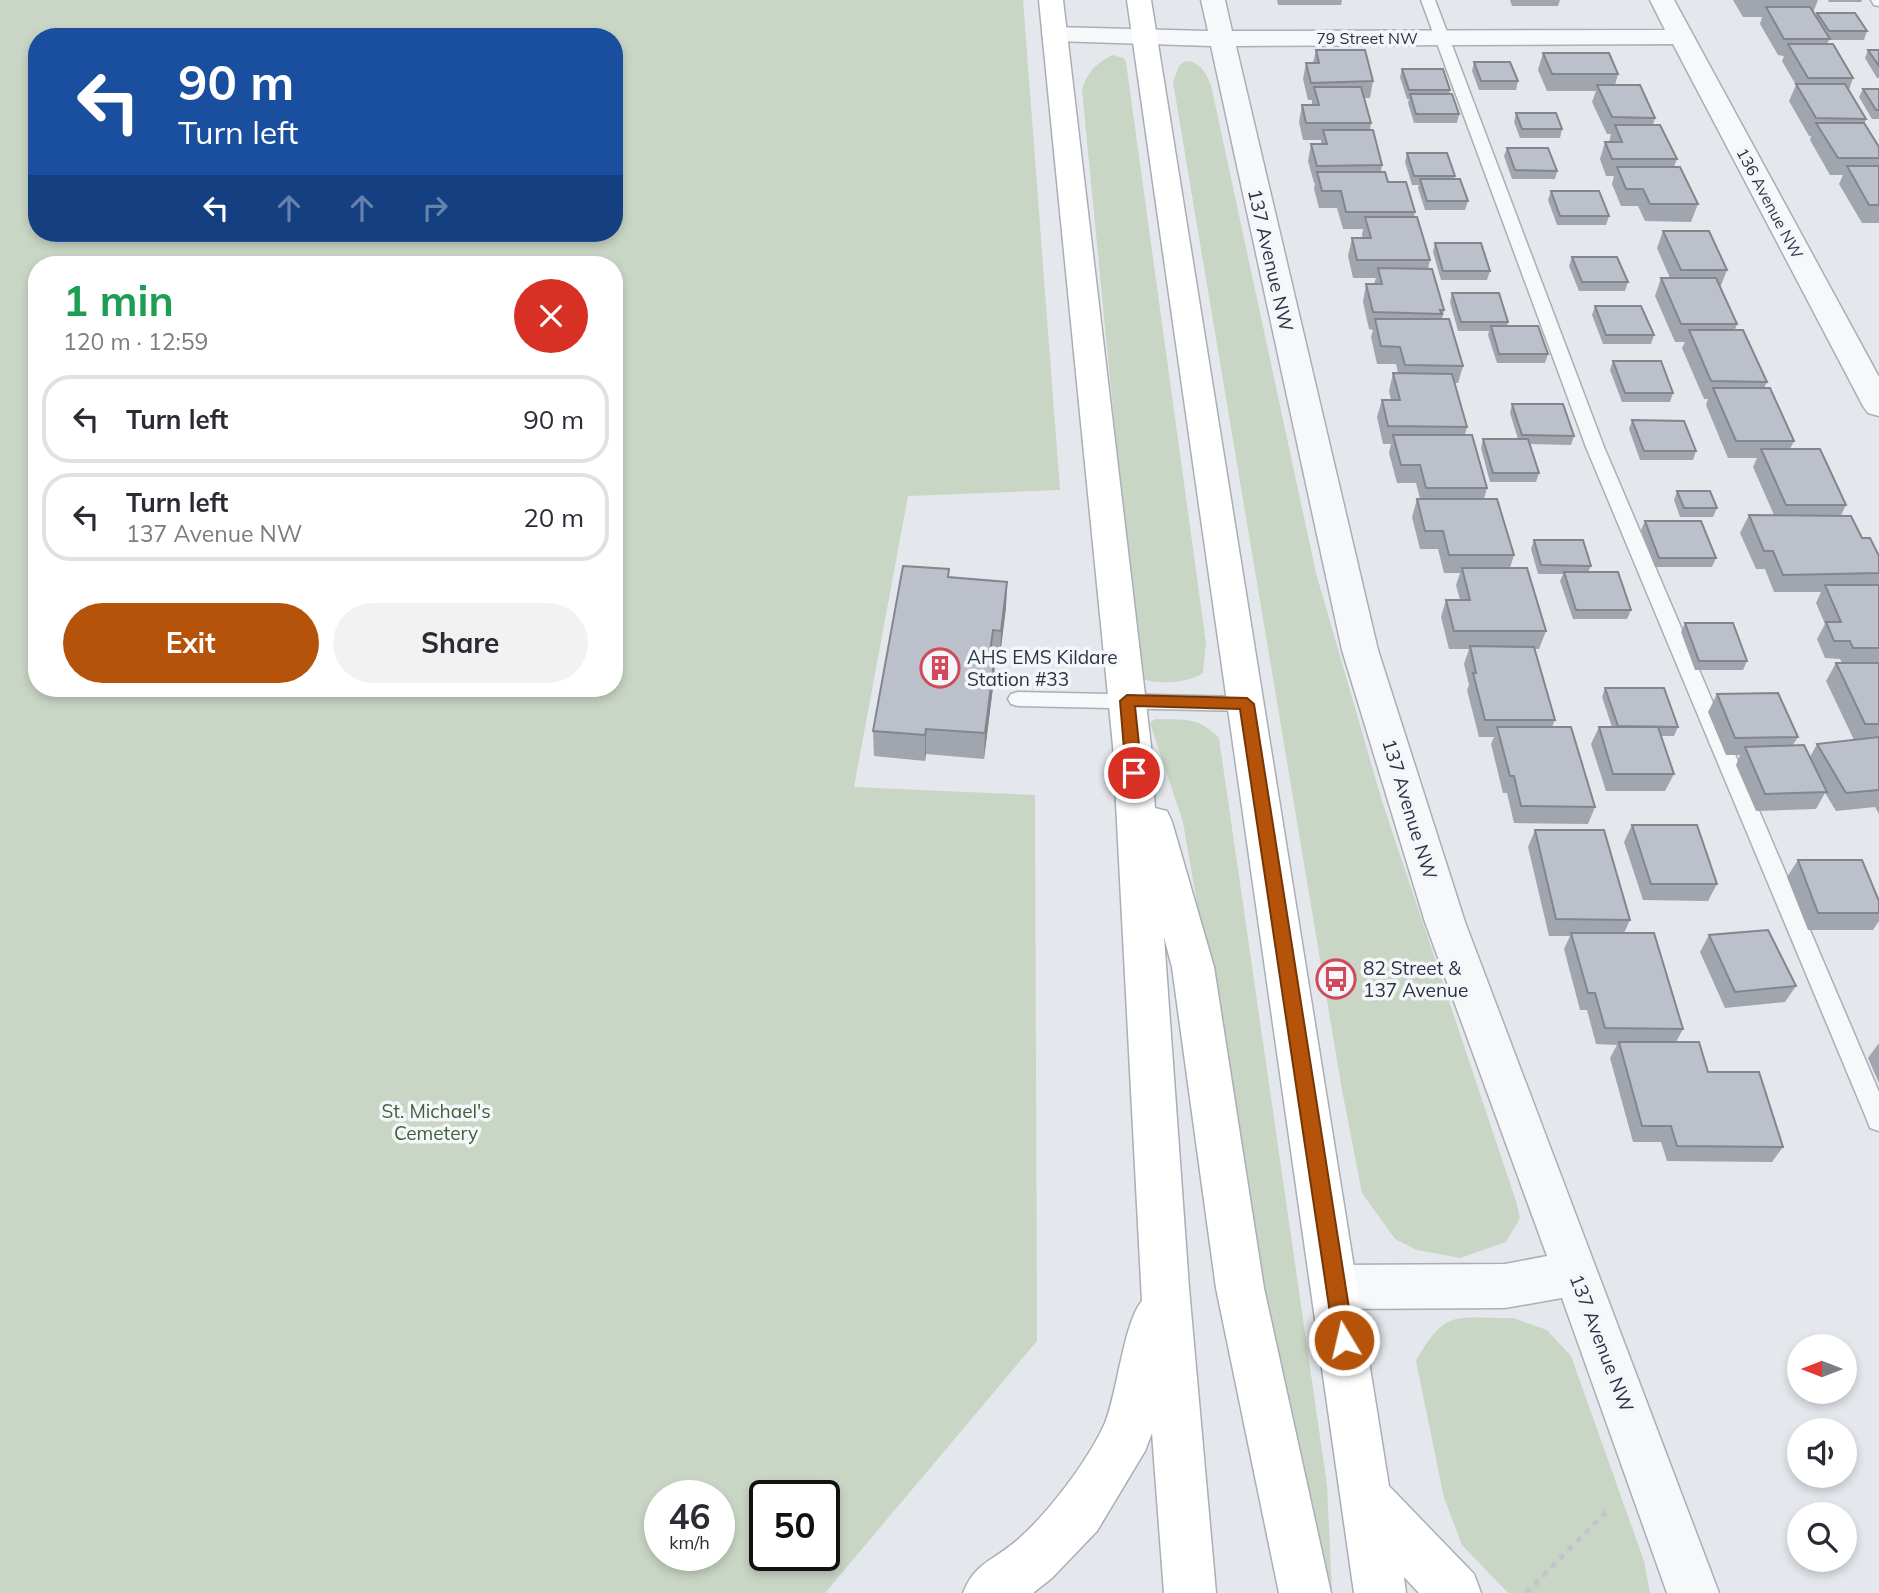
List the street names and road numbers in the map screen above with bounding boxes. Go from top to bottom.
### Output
street label: 79 Street NW [1316,28,1418,48]
street label: 136 Avenue NW [1732,144,1808,262]
street label: 137 Avenue NW [1243,186,1299,334]
street label: 137 Avenue NW [1377,736,1443,882]
street label: 137 Avenue NW [1565,1271,1639,1415]

